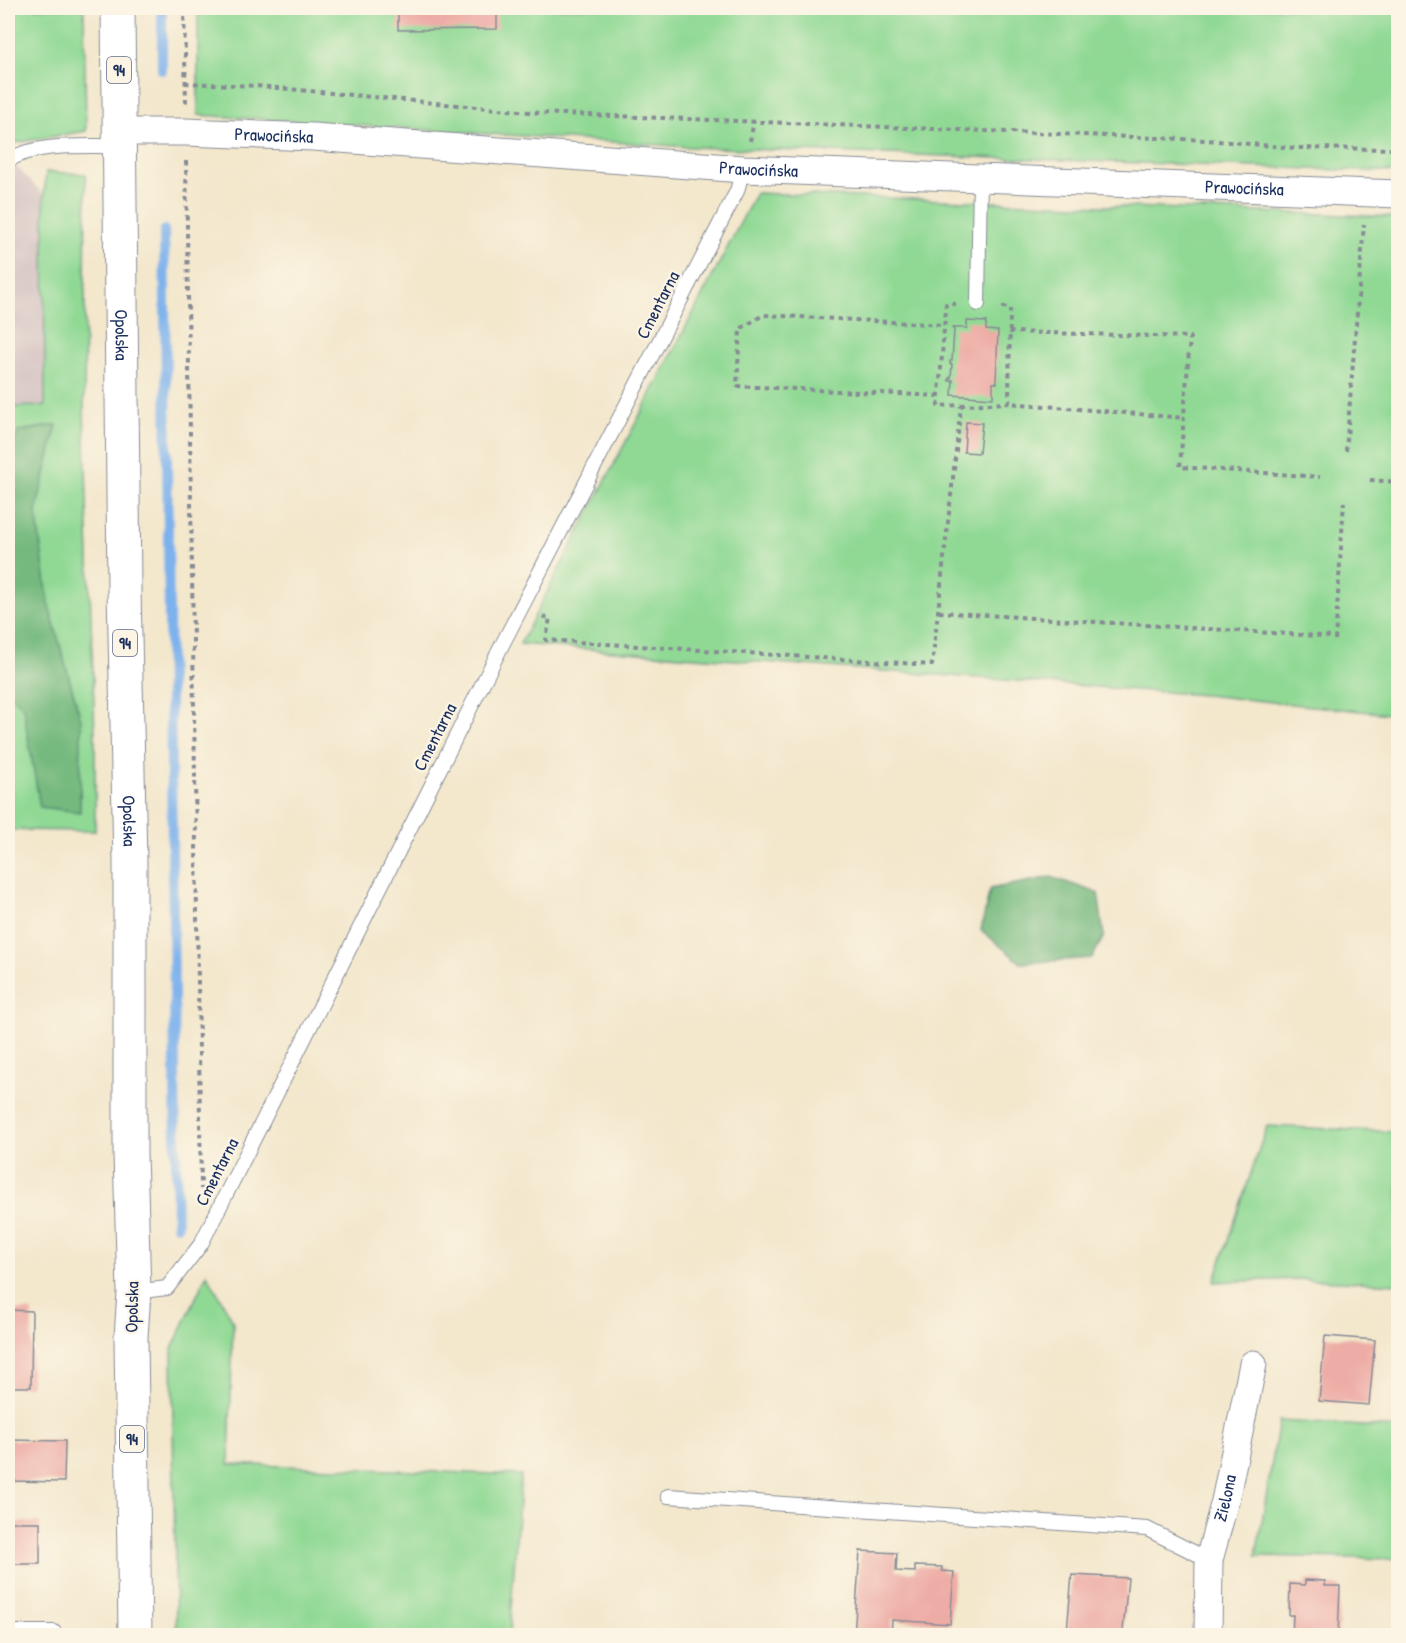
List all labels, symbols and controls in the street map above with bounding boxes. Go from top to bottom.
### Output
road number: 94 [107,57,131,83]
street label: Prawocińska [234,121,314,149]
street label: Prawocińska [718,154,799,183]
street label: Prawocińska [1204,174,1284,202]
street label: Cmentarna [630,267,685,343]
street label: Opolska [109,309,135,361]
road number: 94 [113,630,137,656]
street label: Cmentarna [407,699,462,775]
street label: Opolska [117,795,143,847]
street label: Cmentarna [189,1134,244,1210]
street label: Opolska [119,1281,144,1333]
road number: 94 [120,1426,144,1452]
street label: Zielona [1207,1472,1242,1524]

